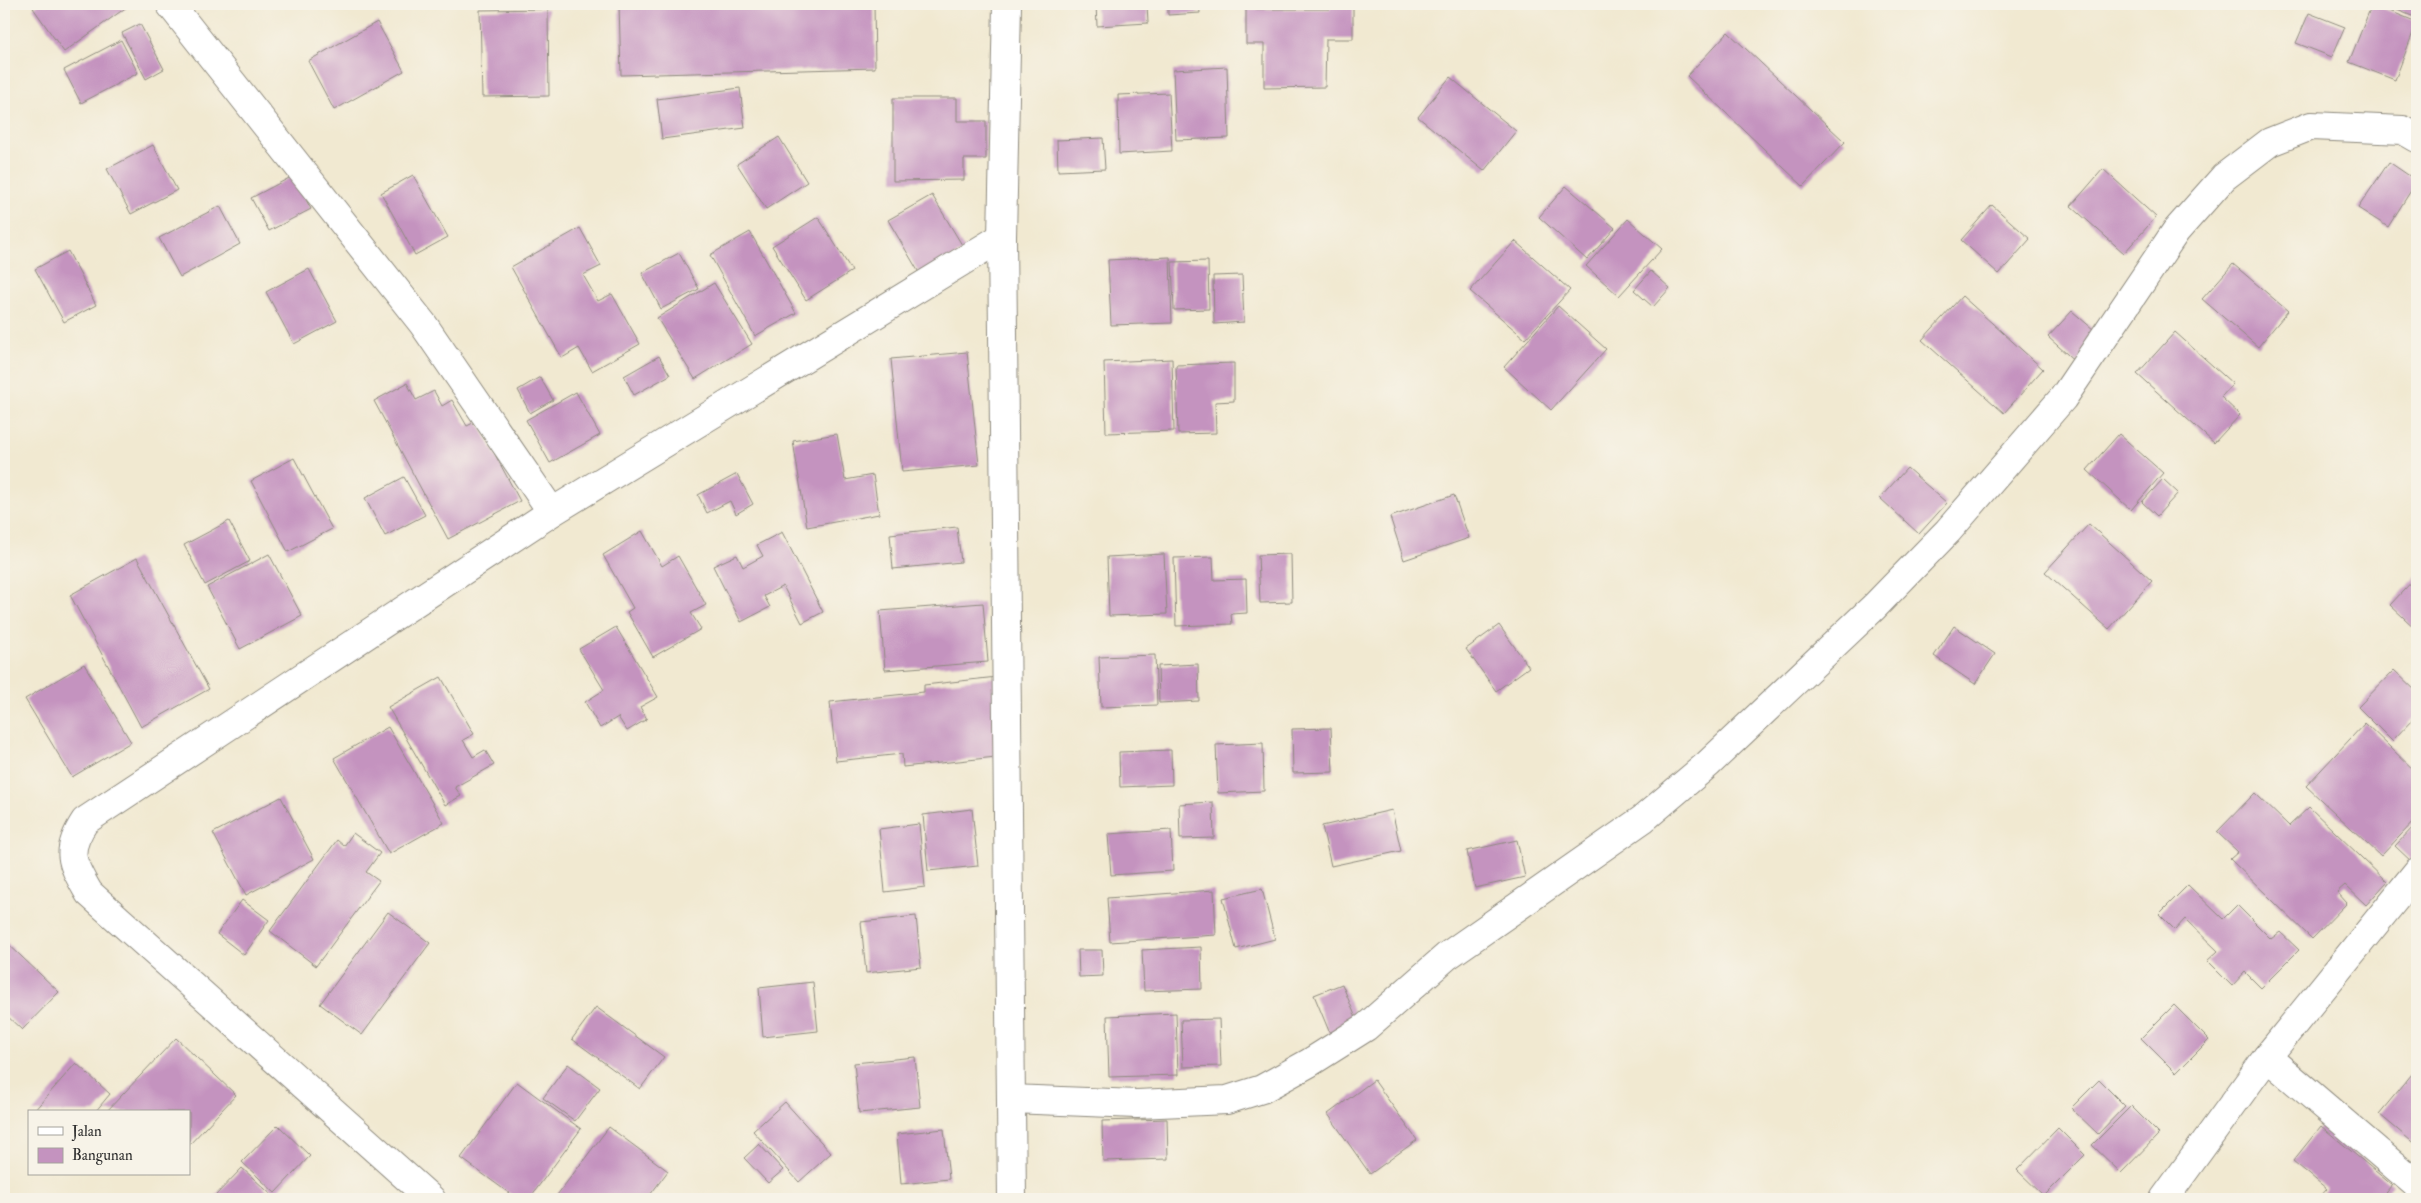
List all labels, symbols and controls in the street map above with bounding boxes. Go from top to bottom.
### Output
legend [28,1110,190,1176]
text: Jalan [71,1122,102,1142]
text: Bangunan [72,1146,133,1165]

